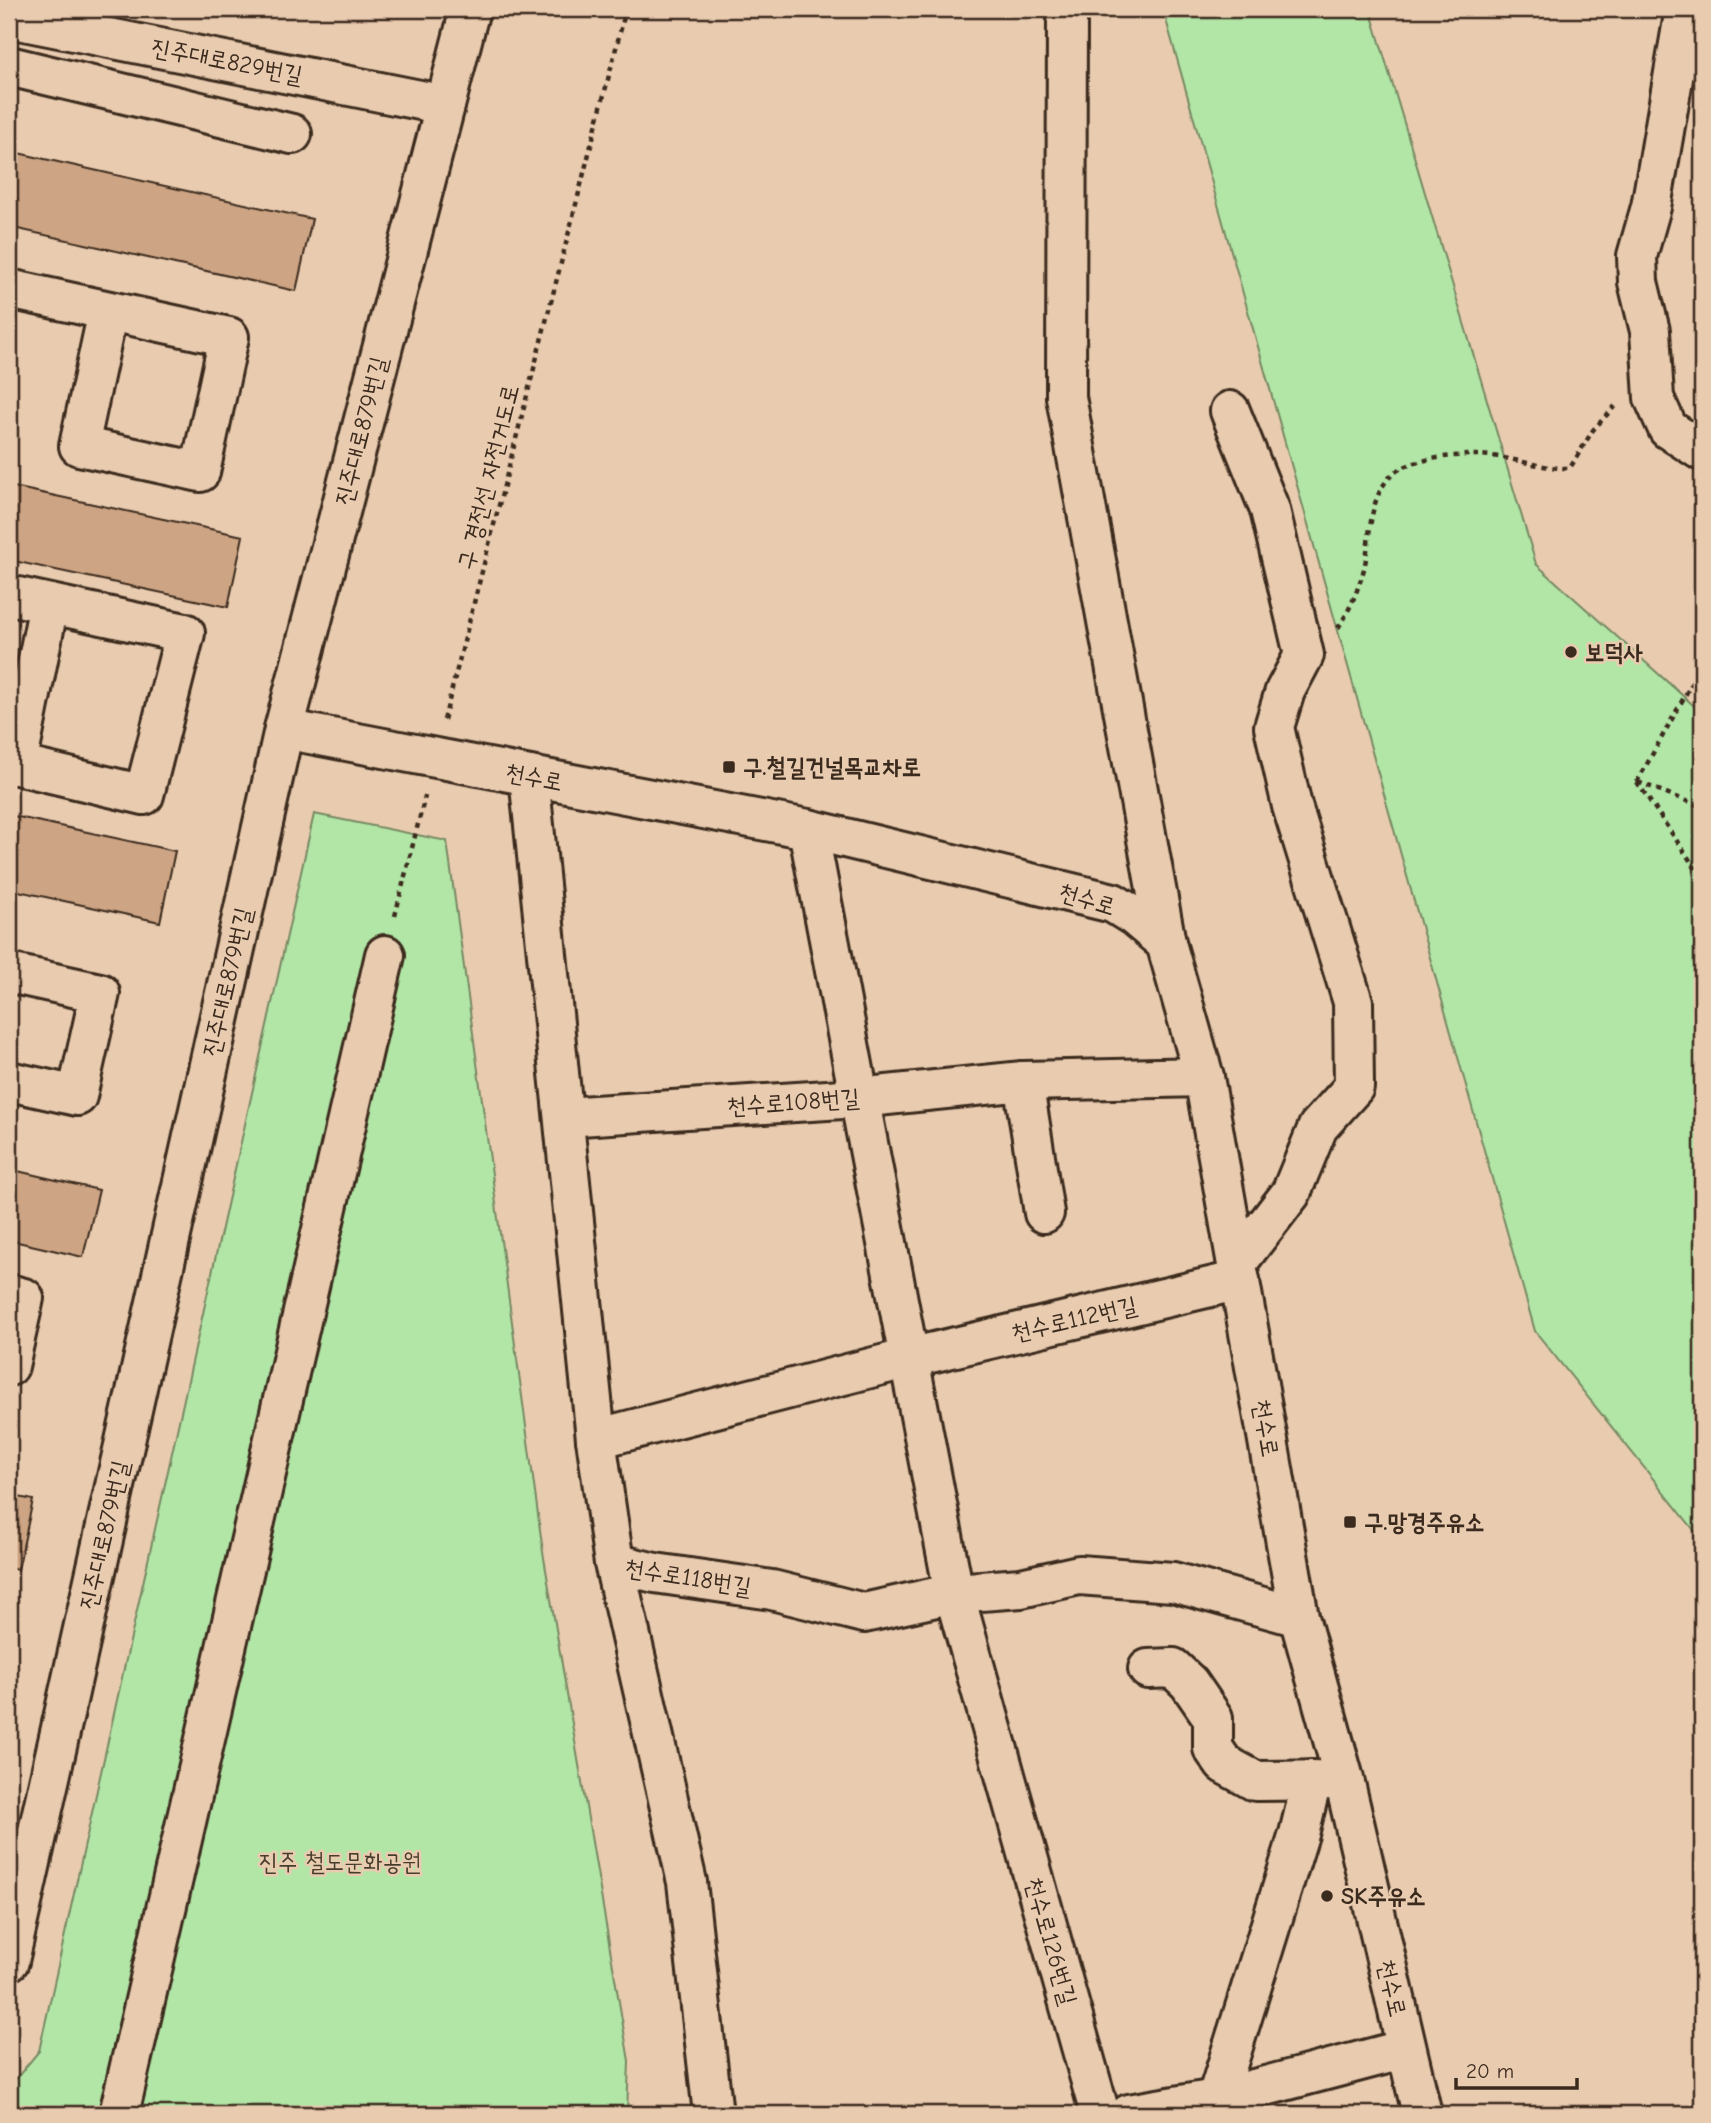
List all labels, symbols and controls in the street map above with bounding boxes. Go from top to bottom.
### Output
street label: 진주대로829번길 [149,33,305,89]
street label: 진주대로879번길 [329,354,393,508]
street label: 구 경전선 자전거도로 [451,382,525,572]
place label: 보덕사 [1585,638,1643,666]
marker: 보덕사 [1563,644,1579,660]
place label: 구.철길건널목교차로 [743,753,921,781]
street label: 천수로 [503,758,565,796]
marker: 구.철길건널목교차로 [721,759,737,775]
street label: 천수로 [1055,877,1119,921]
street label: 진주대로879번길 [196,905,258,1059]
street label: 천수로108번길 [726,1083,860,1121]
street label: 천수로112번길 [1008,1291,1140,1347]
street label: 천수로 [1247,1397,1285,1459]
street label: 진주대로879번길 [73,1458,135,1612]
place label: 구.망경주유소 [1364,1508,1484,1536]
marker: 구.망경주유소 [1342,1514,1358,1530]
street label: 천수로118번길 [623,1553,753,1601]
park label: 진주 철도문화공원 [259,1848,421,1876]
street label: 천수로126번길 [1019,1874,1083,2008]
place label: SK주유소 [1341,1882,1426,1910]
marker: SK주유소 [1319,1888,1335,1904]
street label: 천수로 [1372,1957,1412,2019]
scale bar [1456,2046,1576,2090]
text: 20 m [1466,2059,1514,2083]

